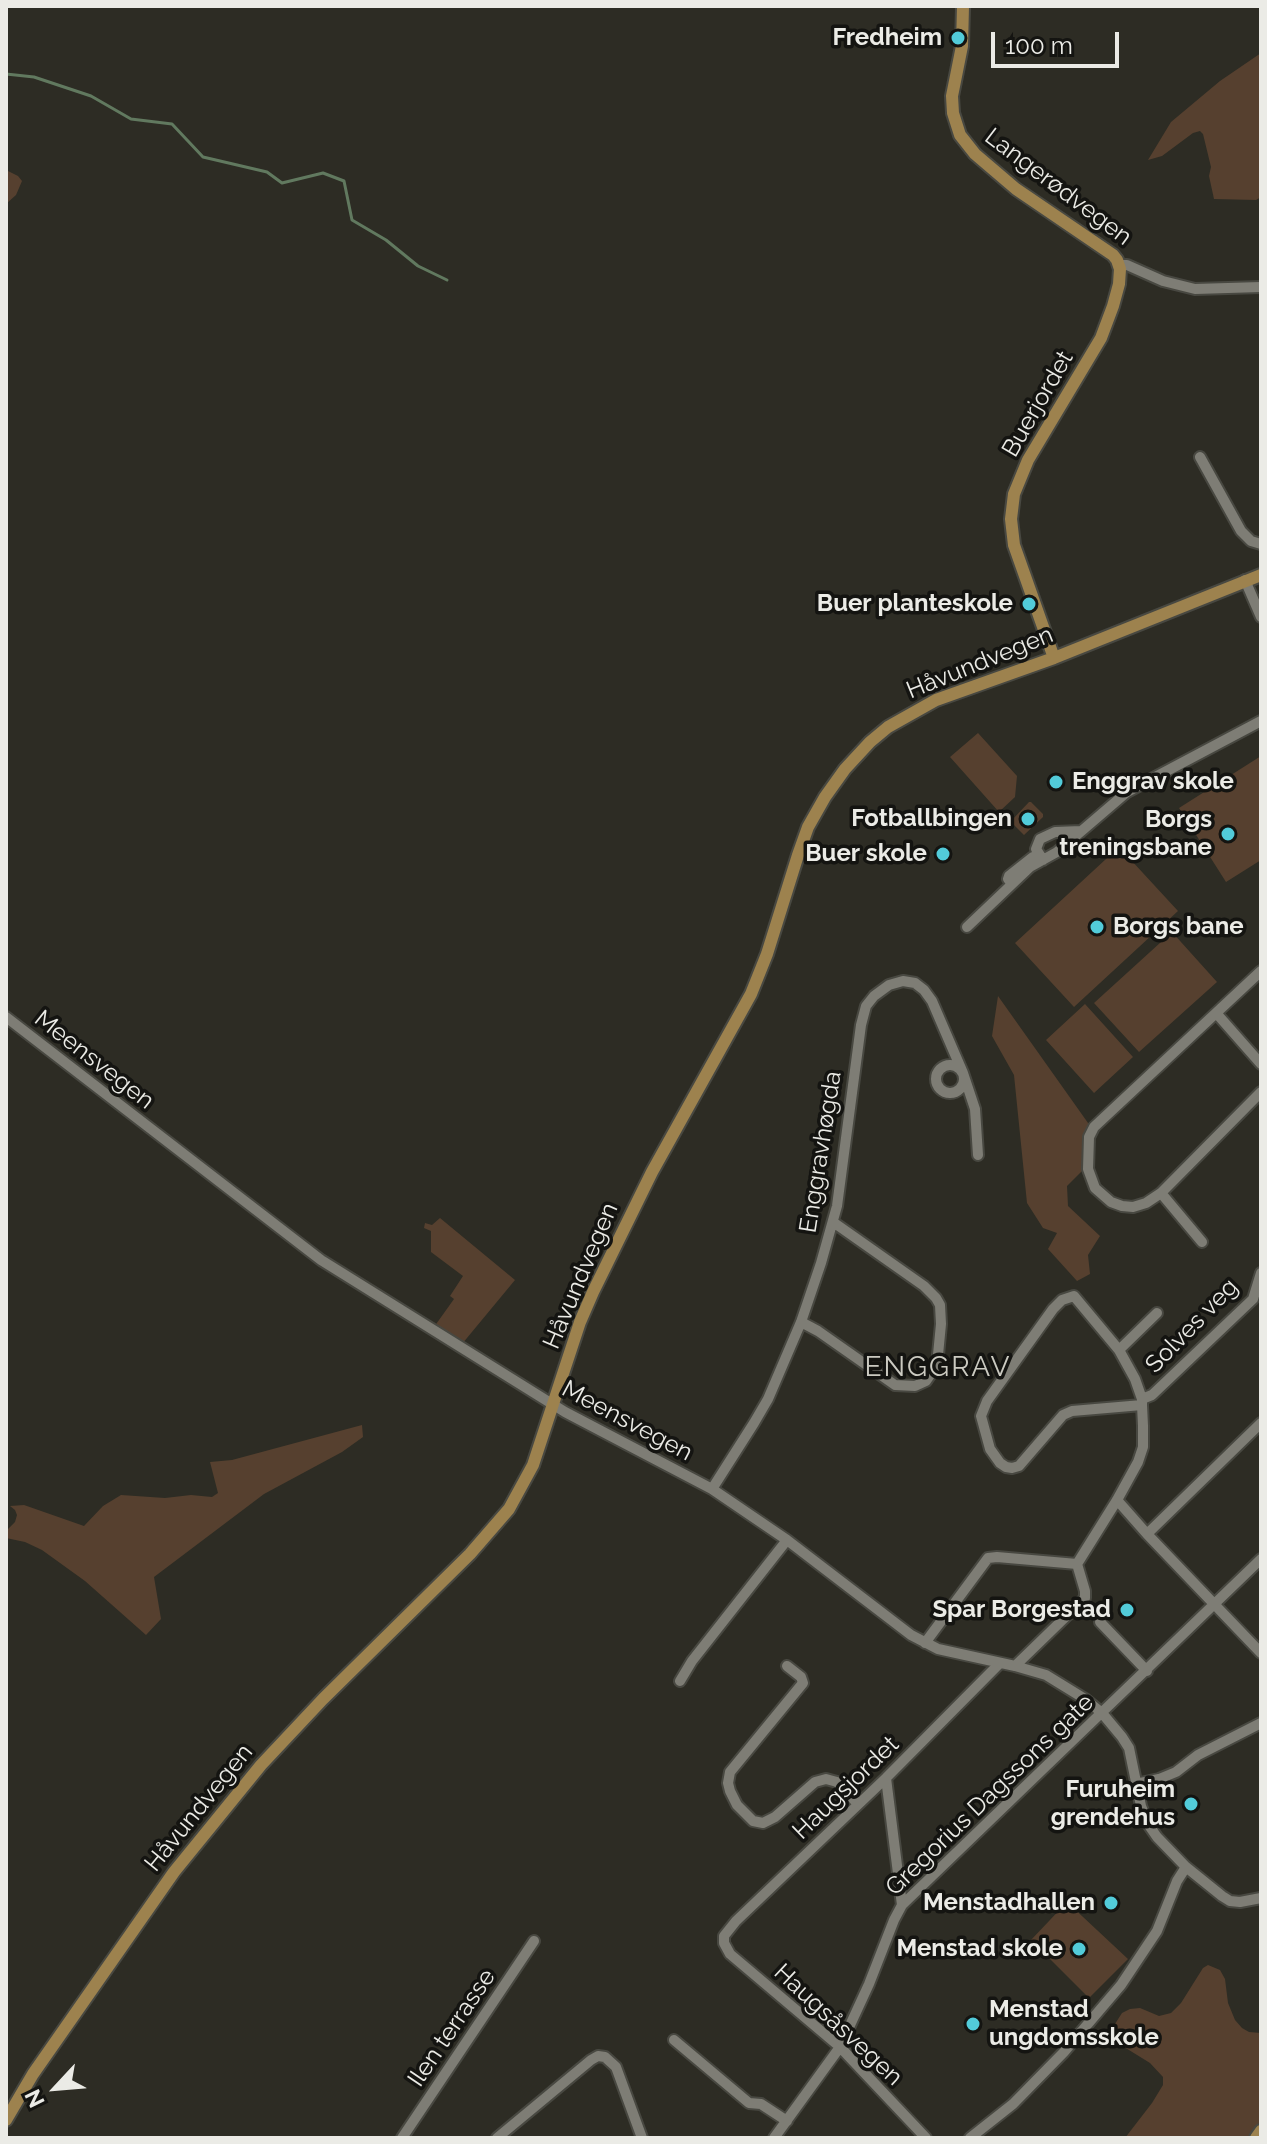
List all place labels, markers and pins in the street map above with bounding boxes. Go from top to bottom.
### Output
place label: Fredheim [833,24,942,52]
marker: Fredheim [949,29,967,47]
place label: Buer planteskole [817,590,1013,618]
marker: Buer planteskole [1020,595,1038,613]
place label: Enggrav skole [1072,768,1234,796]
marker: Enggrav skole [1047,773,1065,791]
place label: Fotballbingen [851,805,1012,833]
place label: Borgs treningsbane [1059,806,1212,862]
marker: Fotballbingen [1019,810,1037,828]
marker: Borgs treningsbane [1219,825,1237,843]
place label: Buer skole [805,840,927,868]
marker: Buer skole [934,845,952,863]
place label: Borgs bane [1113,913,1244,941]
marker: Borgs bane [1088,918,1106,936]
place label: Spar Borgestad [932,1596,1111,1624]
marker: Spar Borgestad [1118,1601,1136,1619]
place label: Furuheim grendehus [1051,1776,1175,1832]
marker: Furuheim grendehus [1182,1795,1200,1813]
place label: Menstadhallen [923,1889,1095,1917]
marker: Menstadhallen [1102,1894,1120,1912]
place label: Menstad skole [896,1935,1063,1963]
marker: Menstad skole [1070,1940,1088,1958]
place label: Menstad ungdomsskole [989,1996,1159,2052]
marker: Menstad ungdomsskole [964,2015,982,2033]

